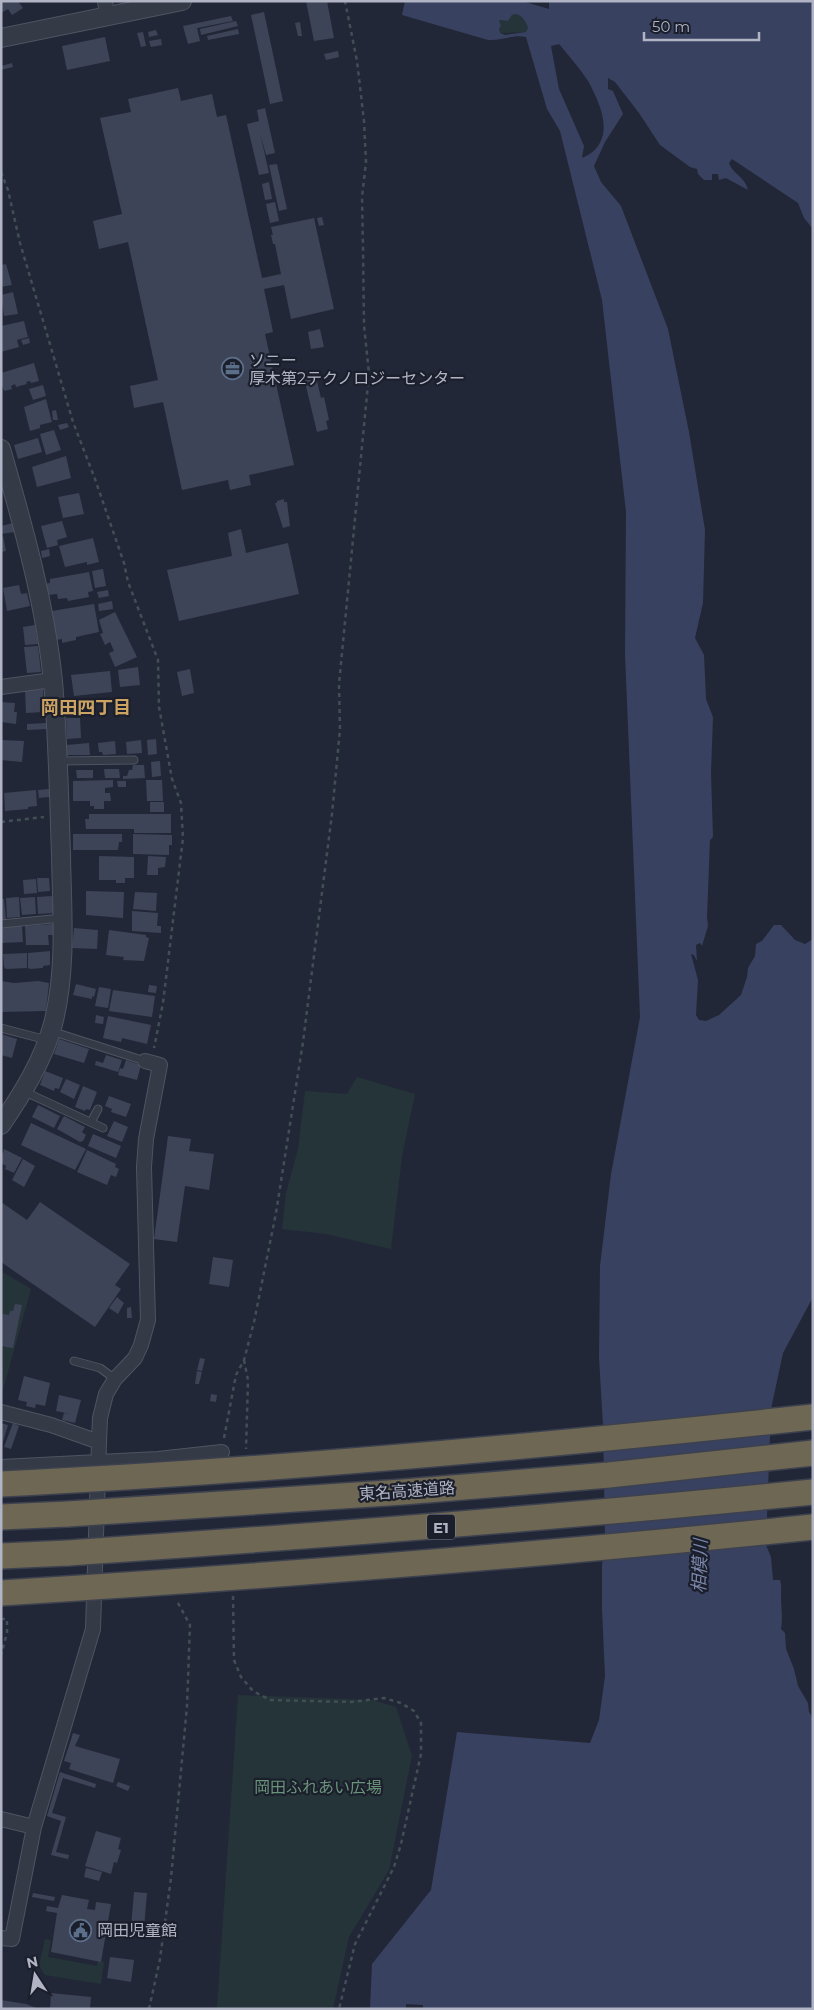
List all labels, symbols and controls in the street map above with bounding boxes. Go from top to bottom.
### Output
scale bar [644,10,759,42]
text: 50 m [652,17,690,36]
place label: ソニー 厚木第2テクノロジーセンター [249,351,465,388]
office icon: ソニー 厚木第2テクノロジーセンター [221,357,245,381]
district label: 岡田四丁目 [41,697,131,719]
street label: 東名高速道路 [358,1478,456,1504]
road number: E1 [427,1514,455,1540]
water label: 相模川 [688,1537,712,1593]
park label: 岡田ふれあい広場 [254,1778,382,1797]
public building icon: 岡田児童館 [69,1918,93,1942]
place label: 岡田児童館 [97,1921,177,1940]
north arrow [10,1950,60,2000]
text: N [25,1952,40,1972]

